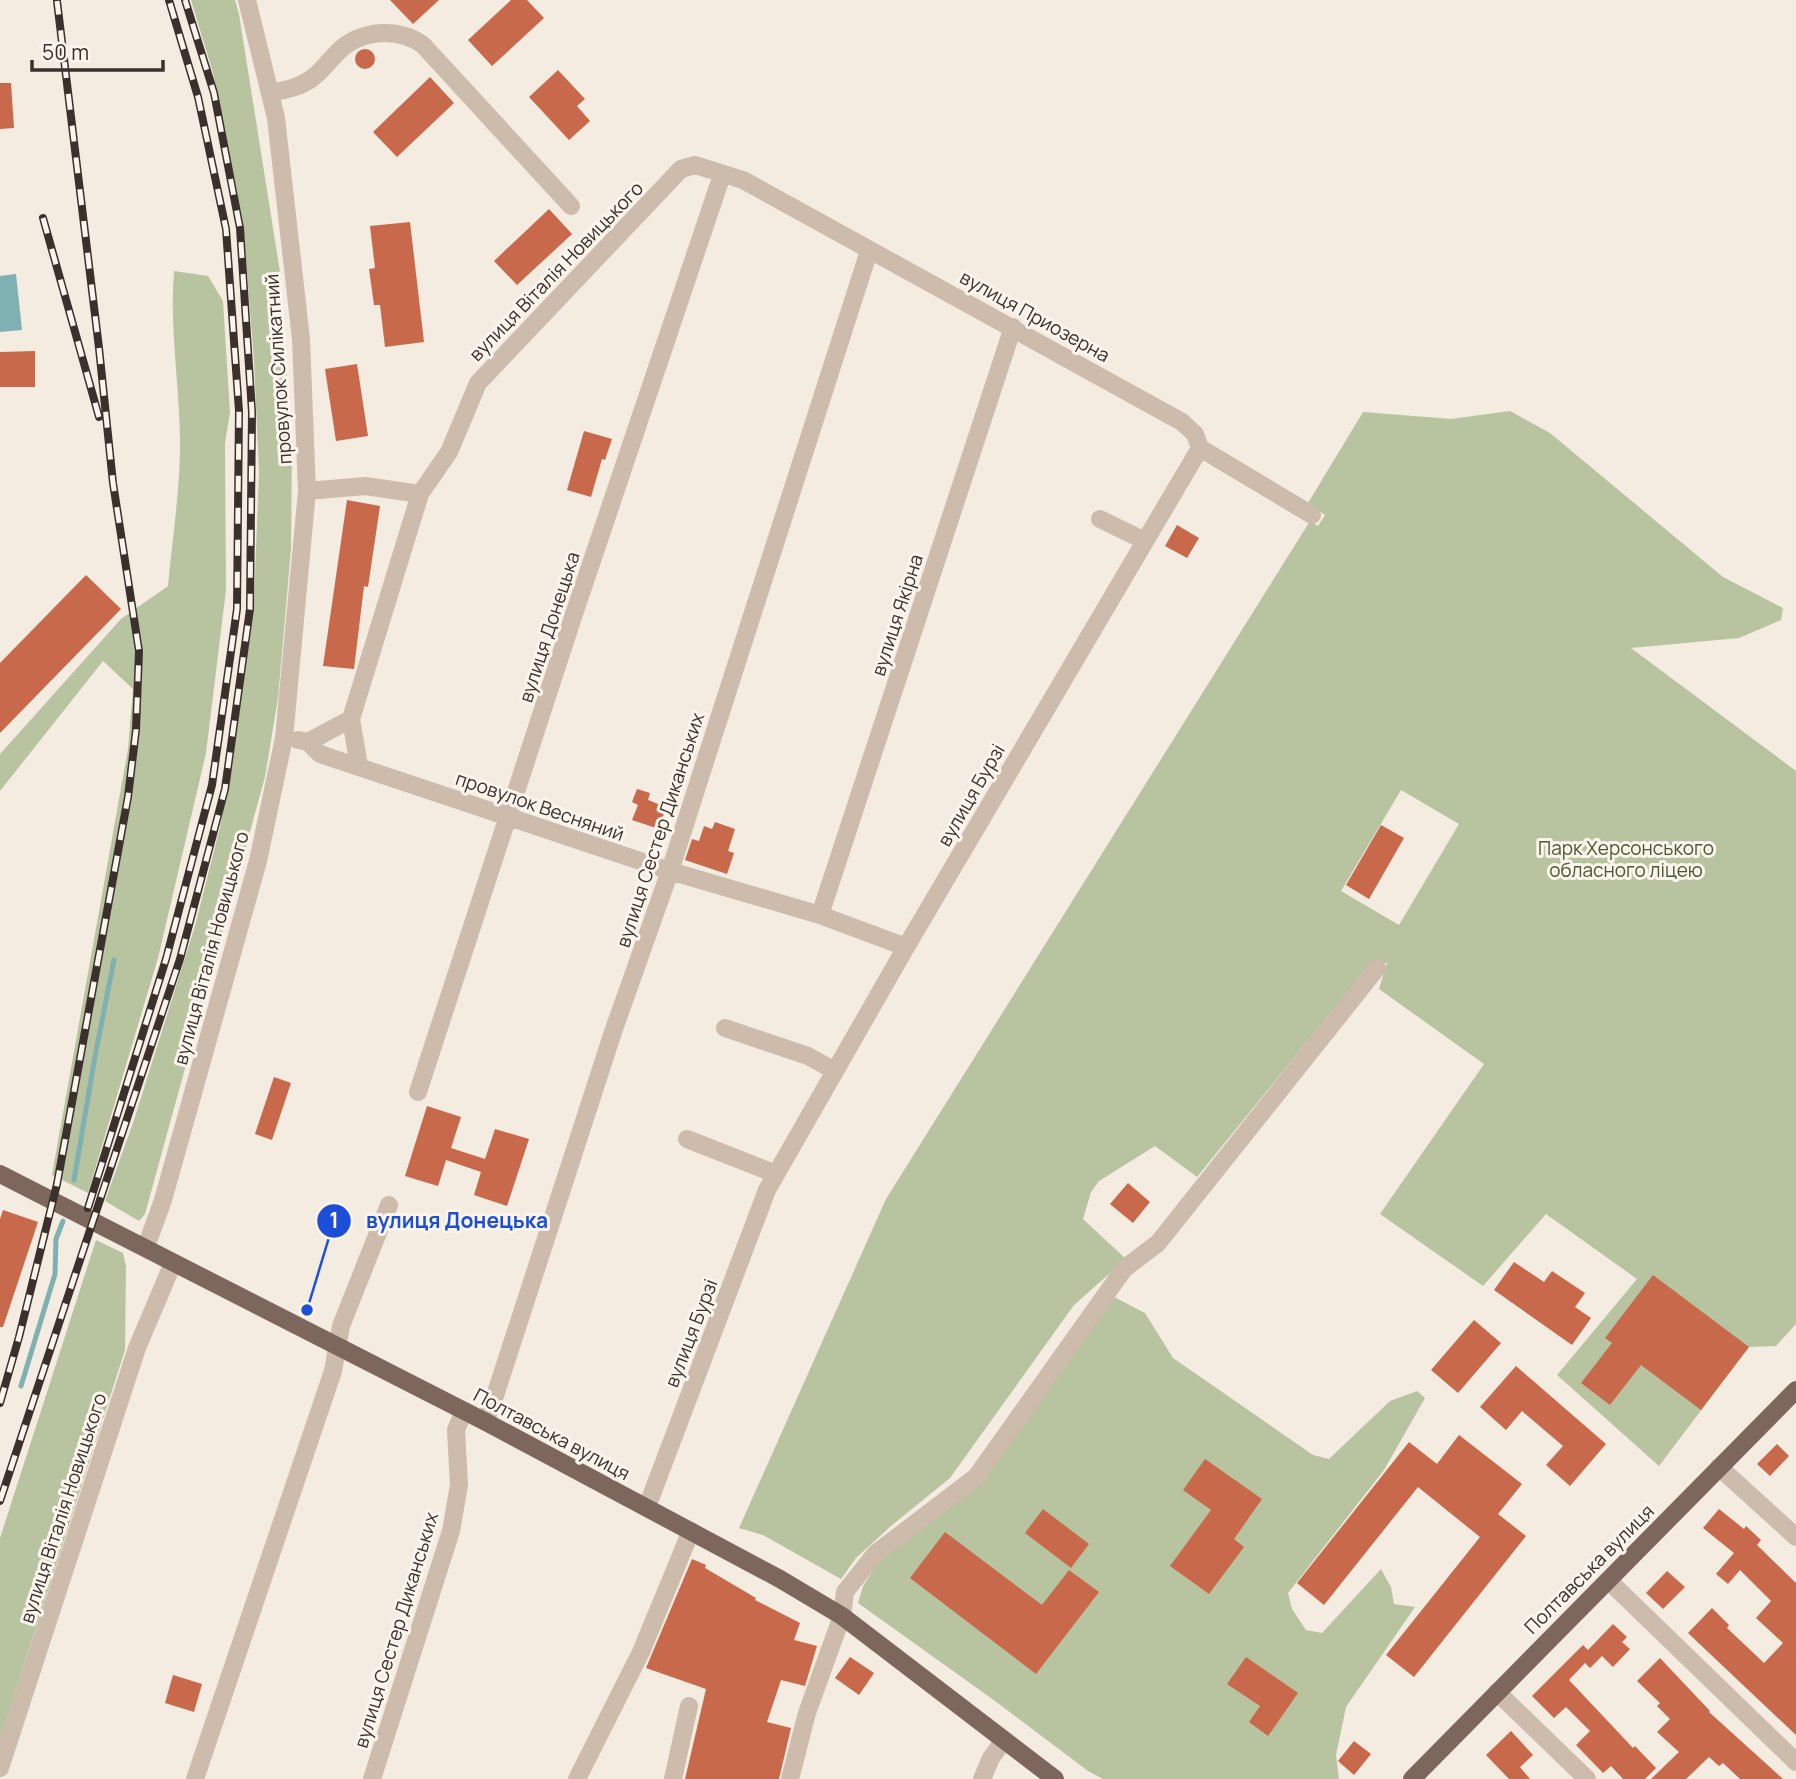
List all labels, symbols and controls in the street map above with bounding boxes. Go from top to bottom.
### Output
scale bar [32,28,163,72]
text: 50 m [42,38,89,66]
street label: вулиця Віталія Новицького [463,175,649,367]
street label: вулиця Приозерна [955,264,1115,368]
street label: провулок Силікатний [258,273,298,465]
street label: вулиця Донецька [512,548,586,706]
street label: вулиця Якірна [865,551,929,679]
street label: вулиця Сестер Диканських [610,709,710,951]
street label: вулиця Бурзі [931,739,1011,851]
street label: провулок Весняний [452,765,628,847]
street label: вулиця Віталія Новицького [167,828,255,1068]
park label: Парк Херсонського обласного ліцею [1538,835,1714,883]
callout: вулиця Донецька [317,1200,562,1242]
text: 1 [329,1206,339,1234]
text: вулиця Донецька [366,1206,548,1234]
street label: вулиця Бурзі [658,1275,724,1391]
street label: Полтавська вулиця [469,1382,635,1486]
street label: вулиця Віталія Новицького [13,1390,113,1626]
street label: Полтавська вулиця [1518,1498,1660,1640]
street label: вулиця Сестер Диканських [348,1509,444,1751]

